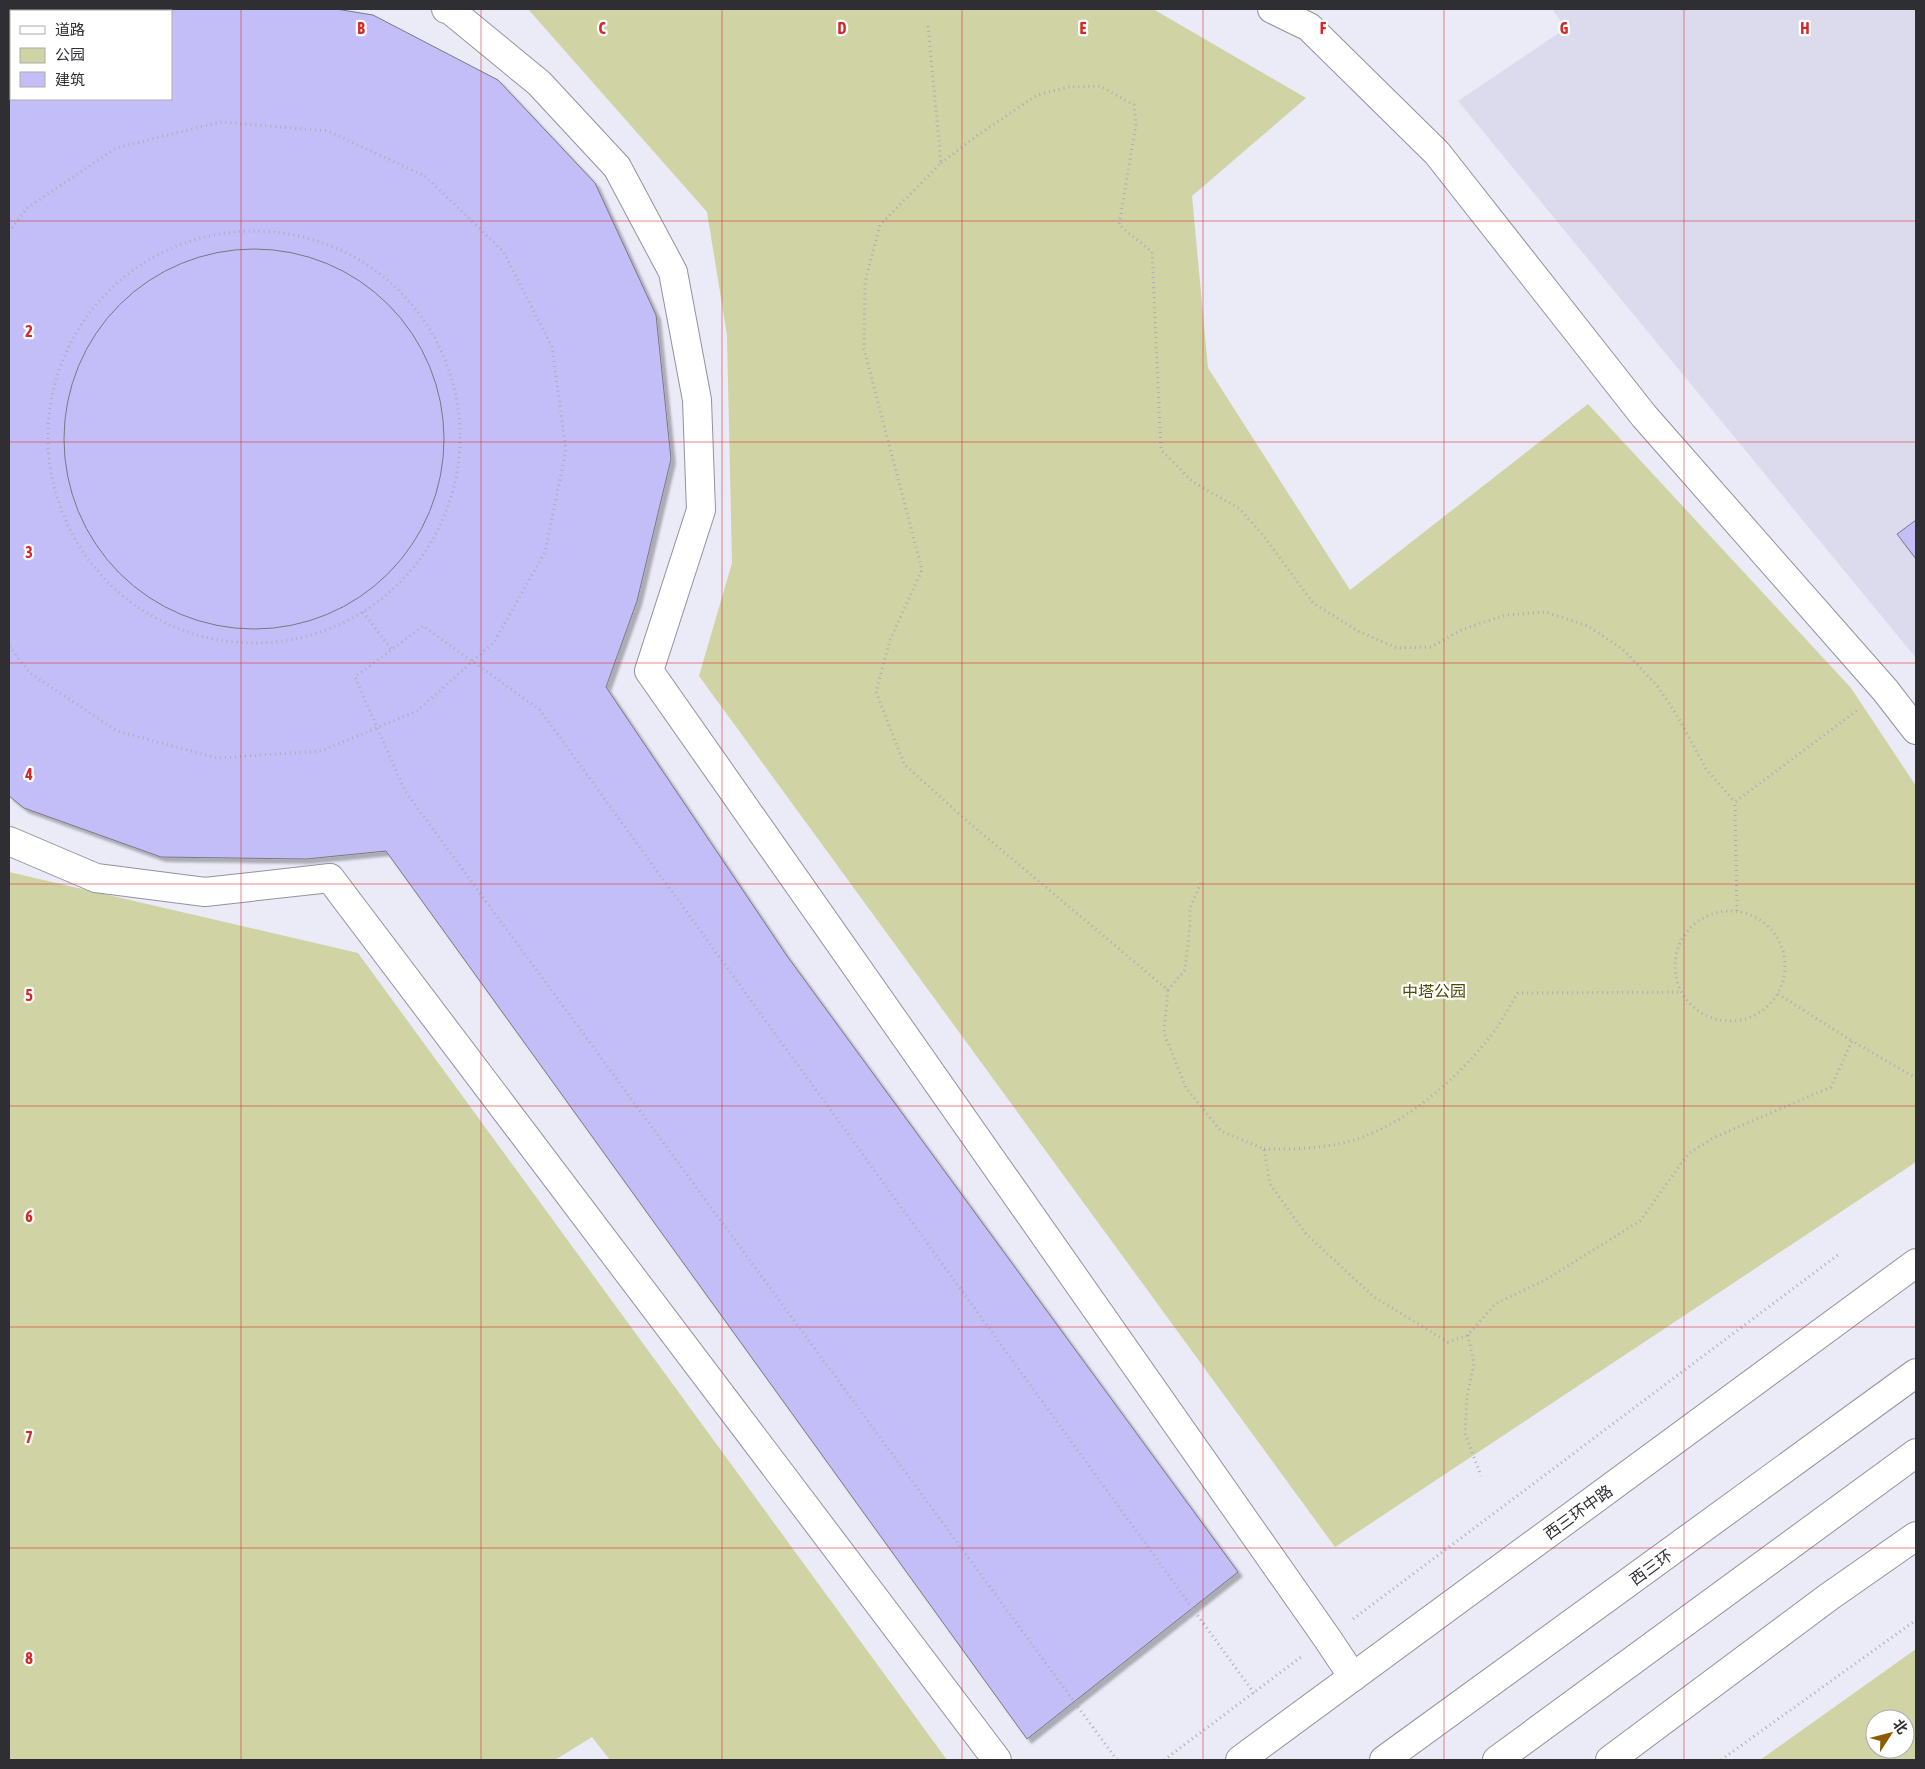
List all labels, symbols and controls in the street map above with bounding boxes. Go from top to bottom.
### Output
legend [10,10,172,100]
text: B [357,19,365,37]
text: C [598,19,606,37]
text: D [838,19,847,37]
text: E [1080,19,1087,37]
text: F [1320,19,1327,37]
text: G [1560,19,1569,37]
text: H [1800,19,1810,37]
text: 道路 [55,21,85,38]
text: 公园 [55,46,85,63]
text: 建筑 [55,71,85,88]
text: 2 [25,322,33,340]
text: 3 [25,543,33,561]
text: 4 [24,765,33,783]
park label: 中塔公园 [1402,982,1466,1000]
text: 5 [25,986,33,1004]
text: 6 [25,1207,33,1225]
text: 7 [25,1428,33,1446]
street label: 西三环中路 [1540,1481,1616,1543]
street label: 西三环 [1626,1546,1676,1588]
text: 8 [25,1649,33,1667]
north arrow [1865,1709,1915,1759]
text: 北 [1890,1716,1911,1737]

